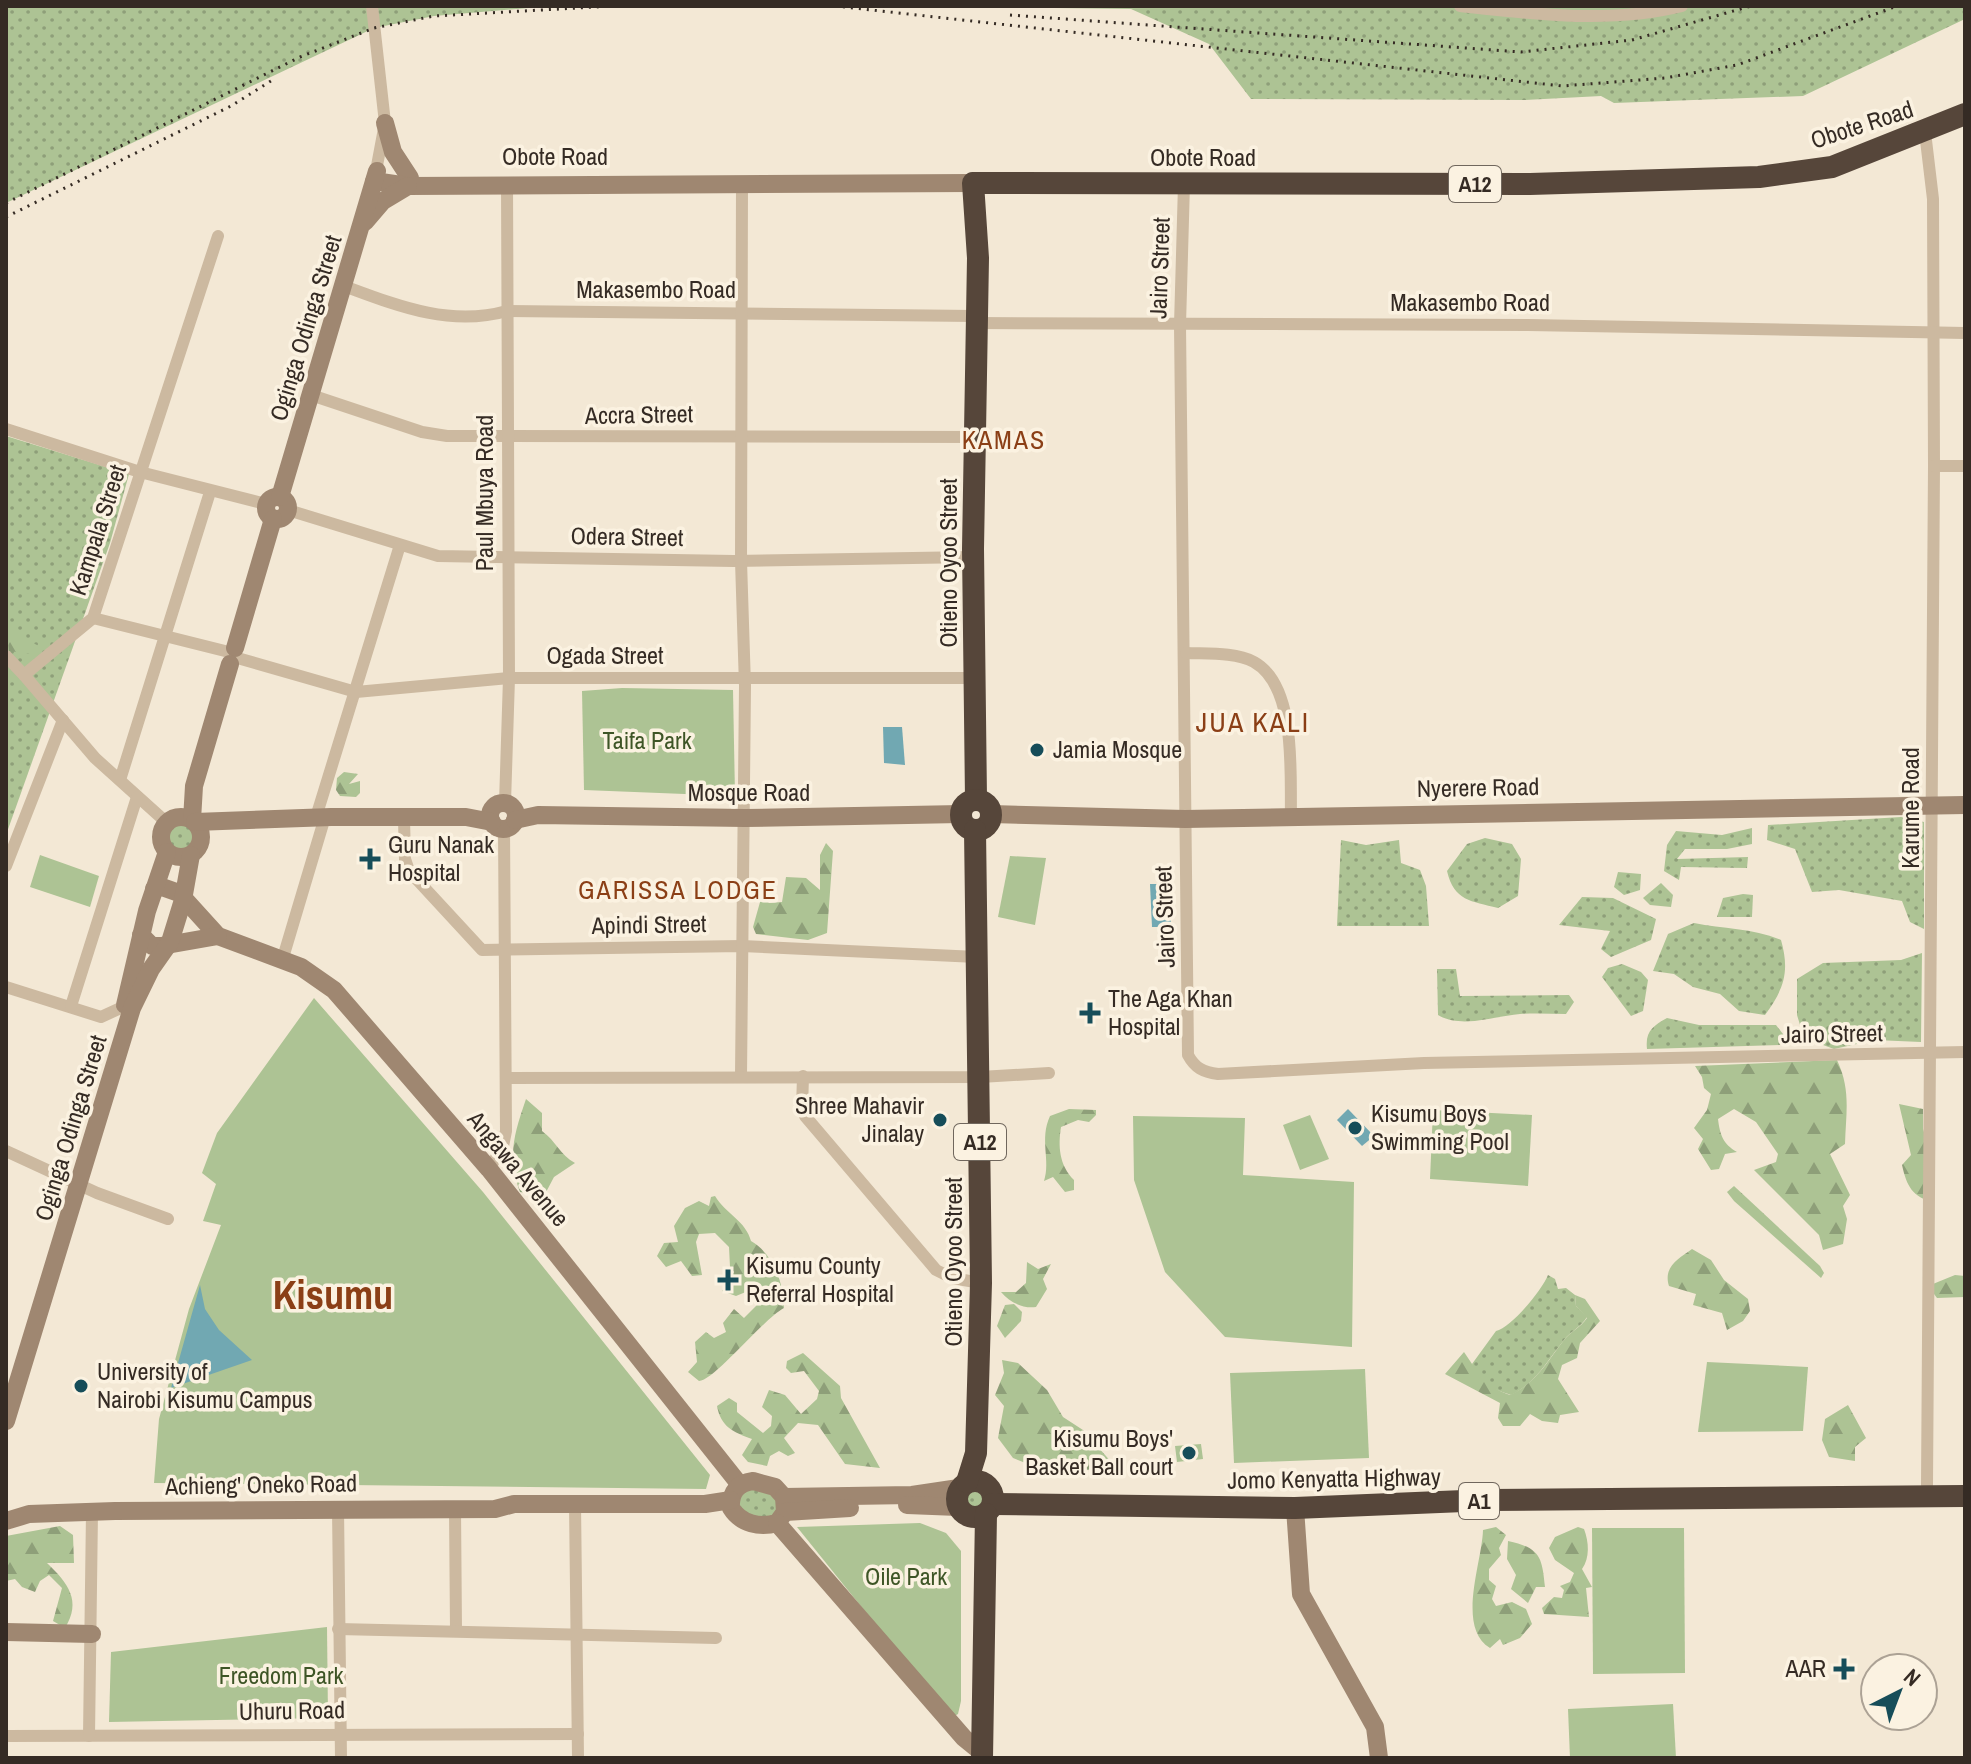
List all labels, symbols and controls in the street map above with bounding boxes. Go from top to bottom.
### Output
street label: Obote Road [1806,92,1917,156]
street label: Obote Road [502,140,608,172]
street label: Obote Road [1150,141,1256,173]
road number: A12 [1449,166,1501,202]
street label: Jairo Street [1141,216,1177,319]
street label: Oginga Odinga Street [262,230,349,424]
street label: Makasembo Road [576,273,736,305]
street label: Makasembo Road [1390,286,1550,318]
street label: Accra Street [584,397,694,431]
street label: Paul Mbuya Road [468,415,500,571]
district label: KAMAS [962,422,1046,457]
street label: Kampala Street [61,460,133,599]
street label: Otieno Oyoo Street [932,478,964,648]
street label: Odera Street [570,519,684,553]
street label: Ogada Street [546,639,664,671]
district label: JUA KALI [1196,703,1310,741]
park label: Taifa Park [603,724,692,756]
place label: Jamia Mosque [1053,733,1182,765]
marker: Jamia Mosque [1028,741,1046,759]
street label: Karume Road [1894,747,1926,869]
street label: Nyerere Road [1416,770,1540,804]
street label: Mosque Road [688,776,810,808]
place label: Guru Nanak Hospital [388,828,494,888]
marker: Guru Nanak Hospital [359,848,381,870]
street label: Jairo Street [1146,865,1182,968]
district label: GARISSA LODGE [578,872,778,907]
street label: Apindi Street [590,907,707,941]
place label: The Aga Khan Hospital [1108,982,1233,1042]
marker: The Aga Khan Hospital [1079,1002,1101,1024]
street label: Jairo Street [1781,1016,1884,1050]
street label: Oginga Odinga Street [27,1030,114,1224]
place label: Shree Mahavir Jinalay [795,1089,924,1149]
place label: Kisumu Boys Swimming Pool [1371,1097,1509,1157]
street label: Angawa Avenue [460,1103,577,1233]
marker: Shree Mahavir Jinalay [931,1111,949,1129]
marker: Kisumu Boys Swimming Pool [1346,1119,1364,1137]
road number: A12 [954,1124,1006,1160]
street label: Otieno Oyoo Street [937,1177,969,1347]
place label: Kisumu County Referral Hospital [746,1249,894,1309]
district label: Kisumu [273,1268,393,1321]
marker: Kisumu County Referral Hospital [717,1269,739,1291]
place label: University of Nairobi Kisumu Campus [97,1355,312,1415]
marker: University of Nairobi Kisumu Campus [72,1377,90,1395]
place label: Kisumu Boys' Basket Ball court [1025,1422,1174,1482]
marker: Kisumu Boys' Basket Ball court [1180,1444,1198,1462]
street label: Jomo Kenyatta Highway [1227,1460,1441,1496]
street label: Achieng' Oneko Road [164,1466,357,1502]
road number: A1 [1459,1483,1499,1519]
park label: Oile Park [865,1560,947,1592]
place label: AAR [1785,1652,1826,1684]
north arrow [1859,1652,1939,1732]
marker: AAR [1833,1658,1855,1680]
park label: Freedom Park [219,1659,343,1691]
text: N [1898,1662,1927,1693]
street label: Uhuru Road [239,1693,345,1727]

